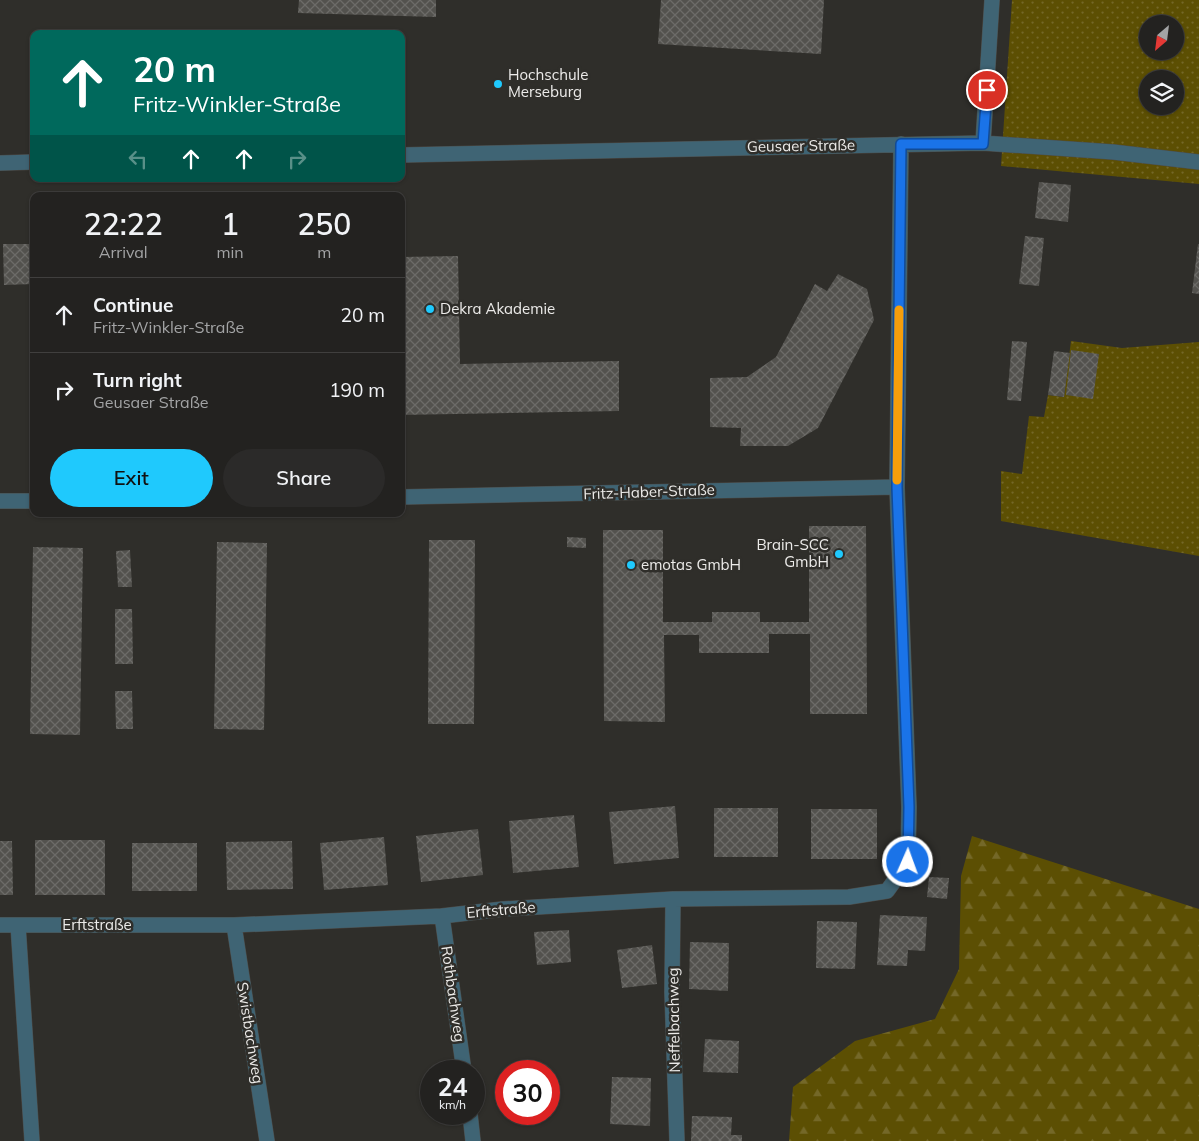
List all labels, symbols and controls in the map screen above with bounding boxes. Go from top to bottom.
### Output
north arrow [1139,15,1184,60]
map controls [1139,15,1184,115]
text: 20 m [133,47,216,91]
icon: ahead [50,50,115,115]
place label: Hochschule Merseburg [508,65,588,101]
pin [966,69,1008,111]
button: layers [1139,70,1184,115]
icon: arrive [973,76,1001,104]
marker: Hochschule Merseburg [492,78,504,90]
text: Fritz-Winkler-Straße [133,90,341,118]
street label: Geusaer Straße [747,135,855,156]
icon: left [124,145,152,173]
icon: ahead [177,145,205,173]
icon: ahead [230,145,258,173]
icon: right [283,145,311,173]
text: 22:22 [84,205,163,243]
text: 1 [221,205,239,243]
text: 250 [297,205,351,243]
text: Arrival [99,242,148,262]
text: min [216,242,244,262]
text: m [317,242,331,262]
text: Continue [93,293,173,317]
place label: Dekra Akademie [440,299,555,318]
icon: ahead [50,301,78,329]
text: 20 m [341,303,385,327]
marker: Dekra Akademie [424,303,436,315]
text: Fritz-Winkler-Straße [93,317,244,337]
text: Turn right [93,368,182,392]
icon: right [50,376,78,404]
text: 190 m [329,378,385,402]
text: Geusaer Straße [93,392,209,412]
button: Exit [50,449,213,507]
button: Share [223,449,385,507]
street label: Fritz-Haber-Straße [583,480,715,503]
place label: Brain-SCC GmbH [756,535,829,571]
marker: Brain-SCC GmbH [833,548,845,560]
place label: emotas GmbH [641,555,741,574]
marker: emotas GmbH [625,559,637,571]
position arrow [881,835,933,887]
street label: Erftstraße [466,897,536,922]
street label: Erftstraße [62,915,132,934]
street label: Rothbachweg [437,945,470,1043]
street label: Neffelbachweg [663,967,684,1073]
street label: Swistbachweg [233,981,268,1085]
speed limit sign: 30 [495,1060,560,1125]
text: 24 [437,1071,468,1102]
text: km/h [439,1097,466,1112]

